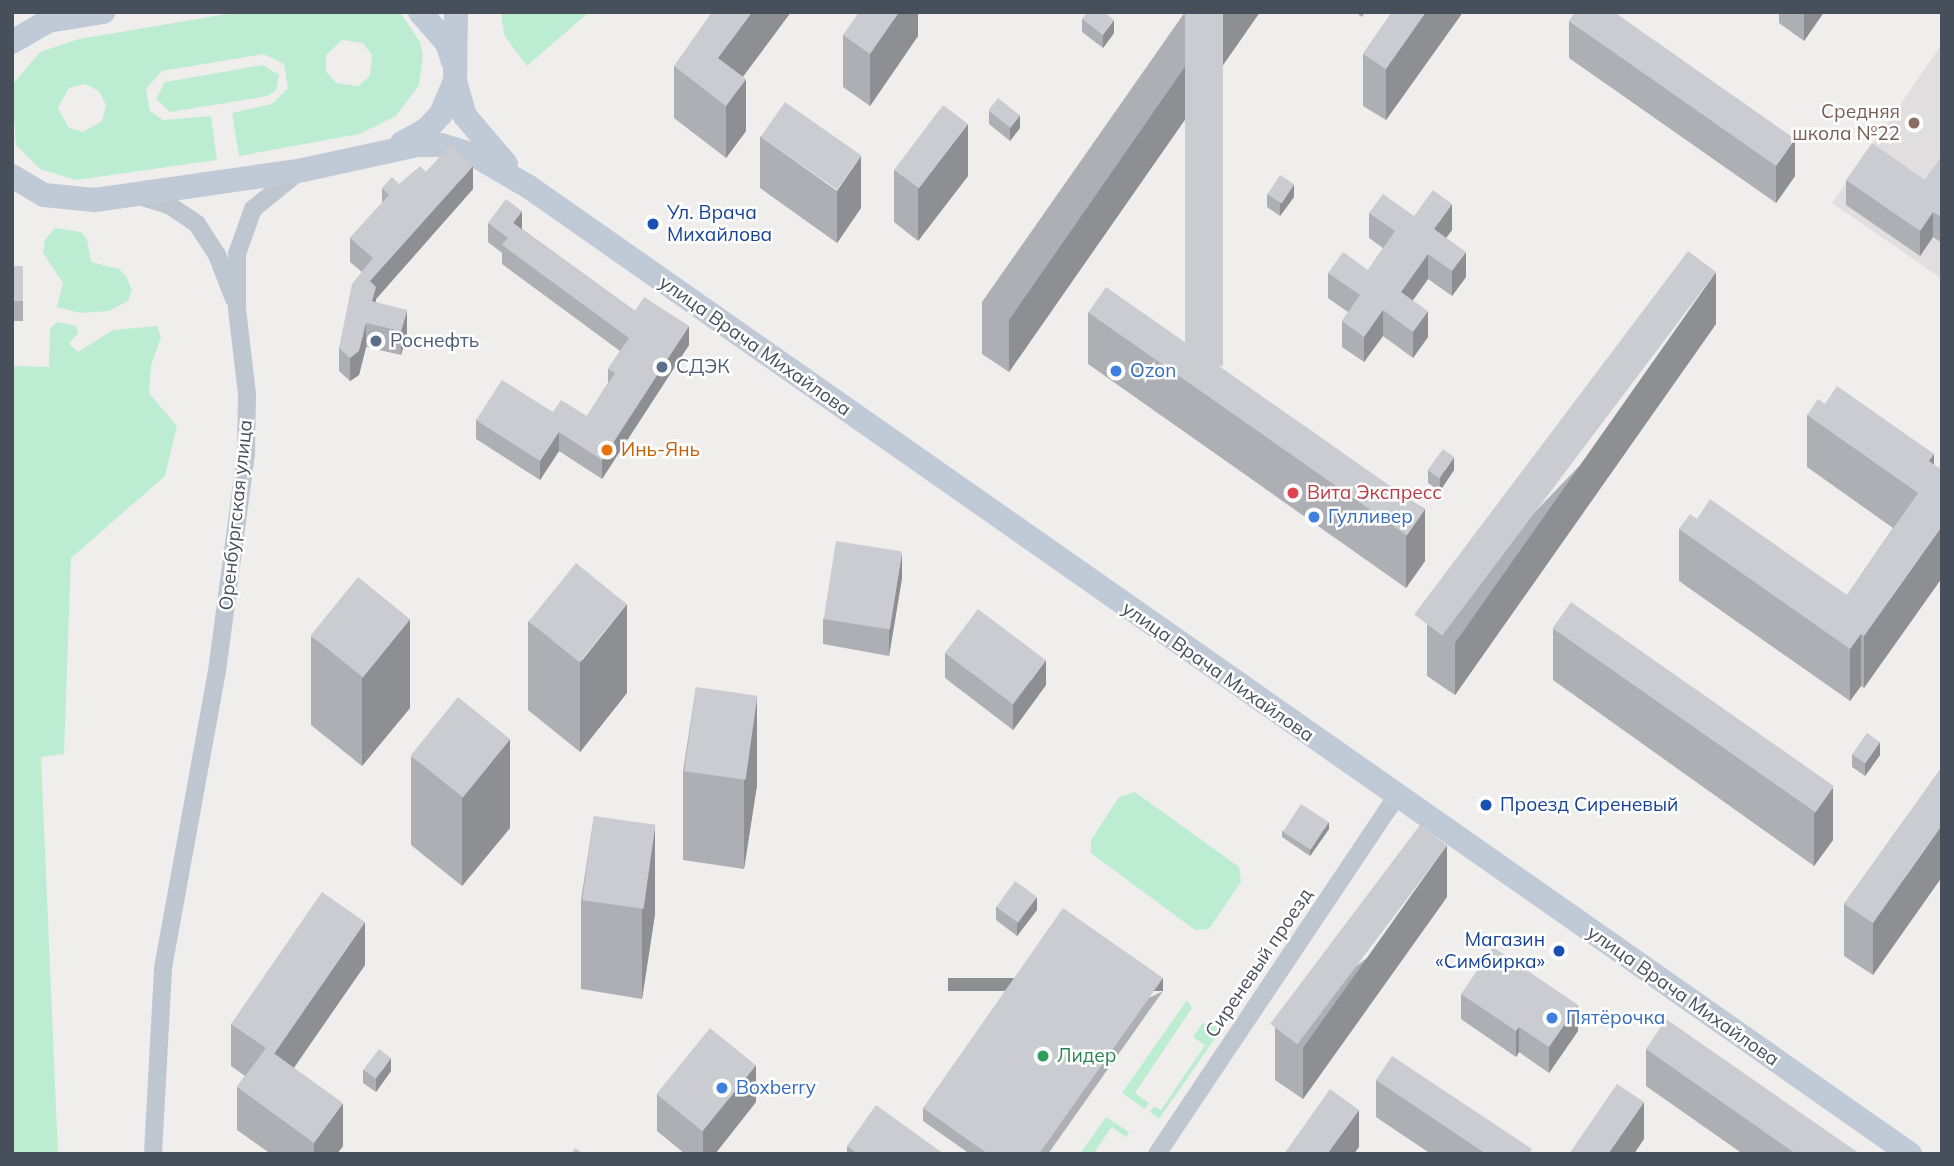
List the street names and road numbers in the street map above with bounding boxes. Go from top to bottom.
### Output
street label: улица Врача Михайлова [655,271,855,421]
street label: Оренбургская улица [215,419,257,611]
street label: улица Врача Михайлова [1118,597,1318,747]
street label: Сиреневый проезд [1201,884,1317,1042]
street label: улица Врача Михайлова [1583,921,1783,1071]

